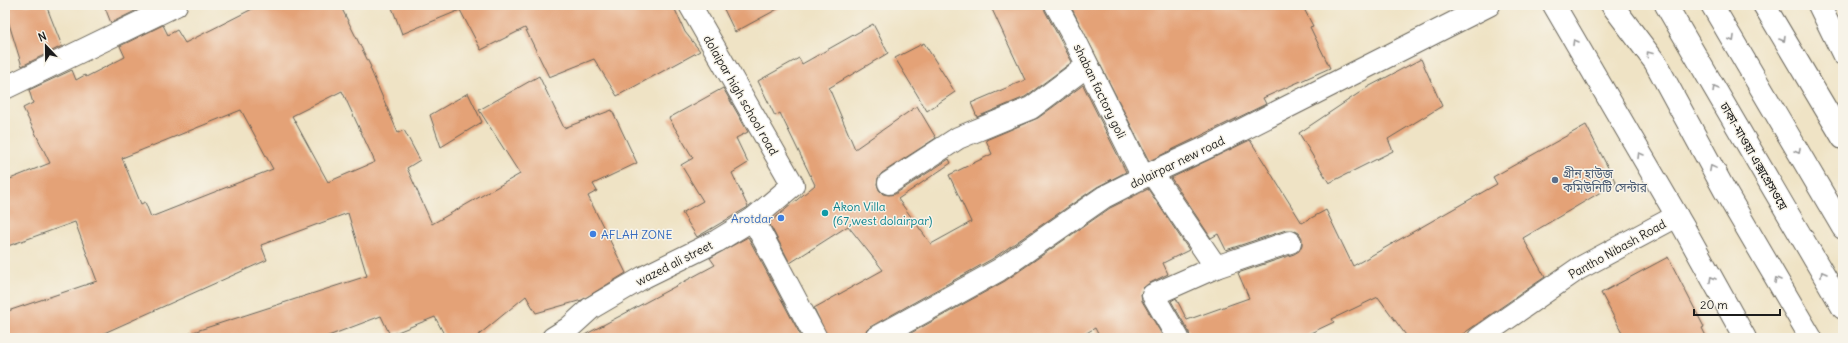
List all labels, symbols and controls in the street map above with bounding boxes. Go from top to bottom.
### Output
north arrow [26,26,66,66]
text: N [36,29,48,45]
street label: dolaipar high school road [700,32,782,158]
one-way arrow [1727,35,1734,42]
one-way arrow [1779,35,1786,42]
one-way arrow [1572,39,1579,46]
street label: shaban factory goli [1071,41,1129,141]
one-way arrow [1646,51,1654,58]
one-way arrow [1713,86,1720,93]
street label: ঢাকা-মাওয়া এক্সপ্রেসওয়ে [1717,99,1791,213]
street label: dolairpar new road [1127,133,1227,191]
one-way arrow [1793,147,1800,154]
one-way arrow [1638,151,1645,159]
one-way arrow [1709,164,1717,172]
place label: গ্রীন হাউজ কমিউনিটি সেন্টার [1562,166,1648,195]
marker: গ্রীন হাউজ কমিউনিটি সেন্টার [1550,175,1560,185]
place label: Akon Villa (67,west dolairpar) [833,199,933,228]
marker: Akon Villa (67,west dolairpar) [820,208,830,218]
place label: Arotdar [731,211,773,226]
marker: Arotdar [776,213,786,223]
street label: Pantho Nibash Road [1566,216,1668,282]
place label: AFLAH ZONE [601,227,672,242]
marker: AFLAH ZONE [588,229,598,239]
street label: wazed ali street [633,237,715,289]
one-way arrow [1821,271,1828,278]
one-way arrow [1710,276,1717,283]
one-way arrow [1774,277,1781,284]
scale bar [1694,291,1780,317]
text: 20 m [1700,297,1728,312]

